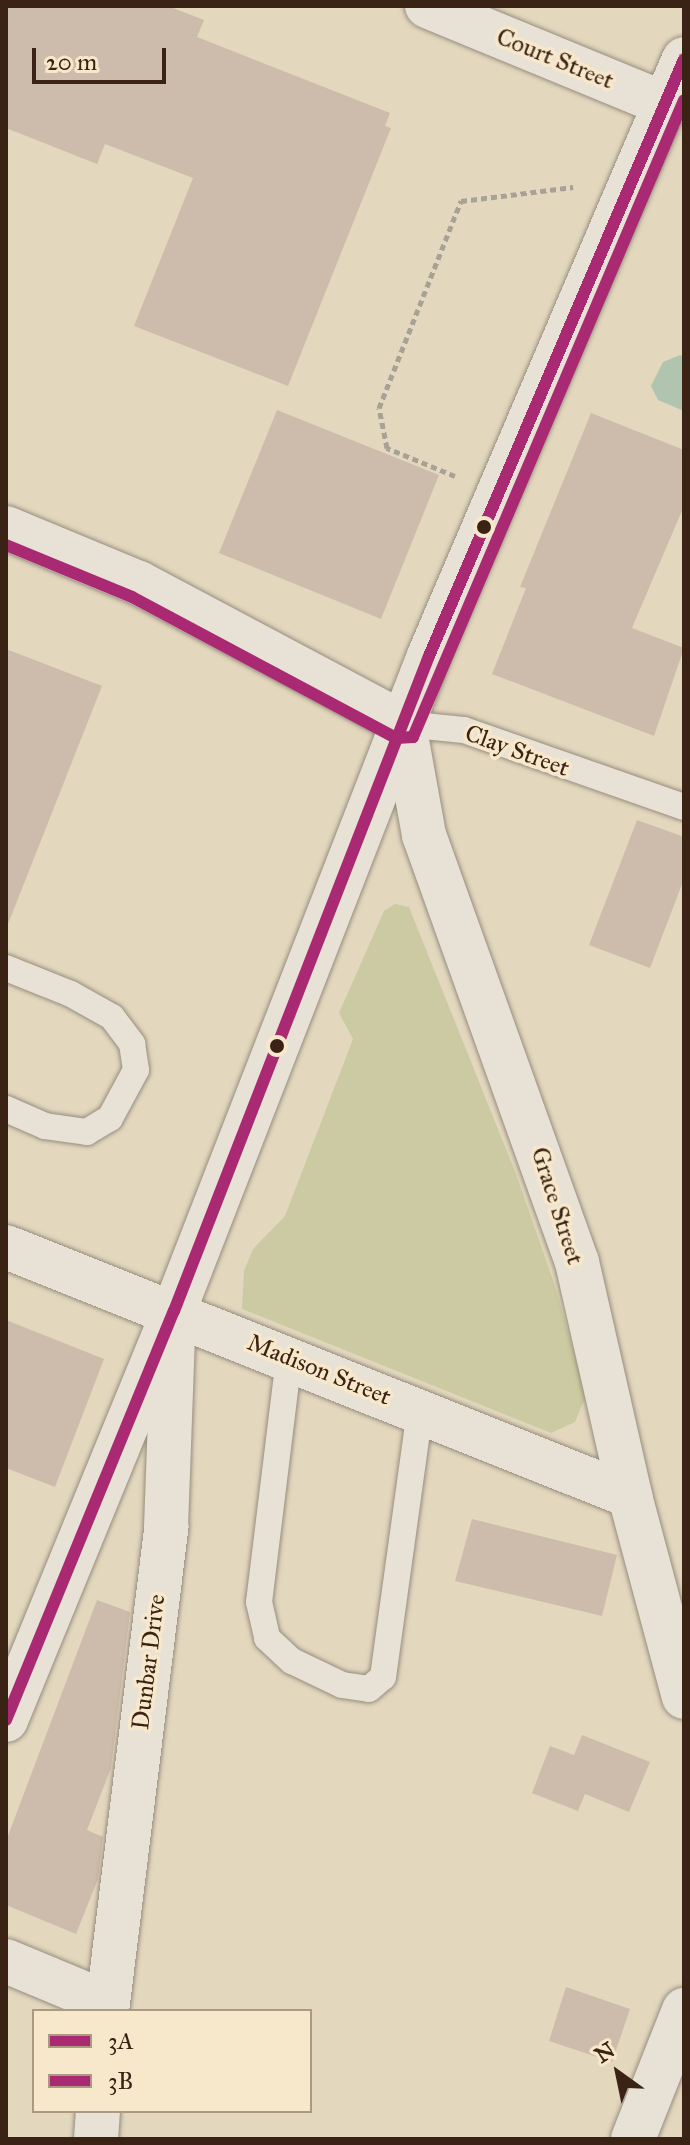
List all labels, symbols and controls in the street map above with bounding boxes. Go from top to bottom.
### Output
street label: Court Street [492,22,618,96]
scale bar [36,32,170,82]
text: 20 m [46,47,97,77]
unlabelled marker [476,519,492,535]
street label: Clay Street [461,719,573,783]
unlabelled marker [269,1038,285,1054]
street label: Grace Street [525,1144,589,1268]
street label: Madison Street [243,1328,395,1412]
street label: Dunbar Drive [126,1593,172,1731]
legend [32,2009,312,2113]
text: 3A [108,2026,134,2056]
north arrow [578,2033,658,2113]
text: N [589,2036,620,2069]
text: 3B [108,2066,133,2096]

